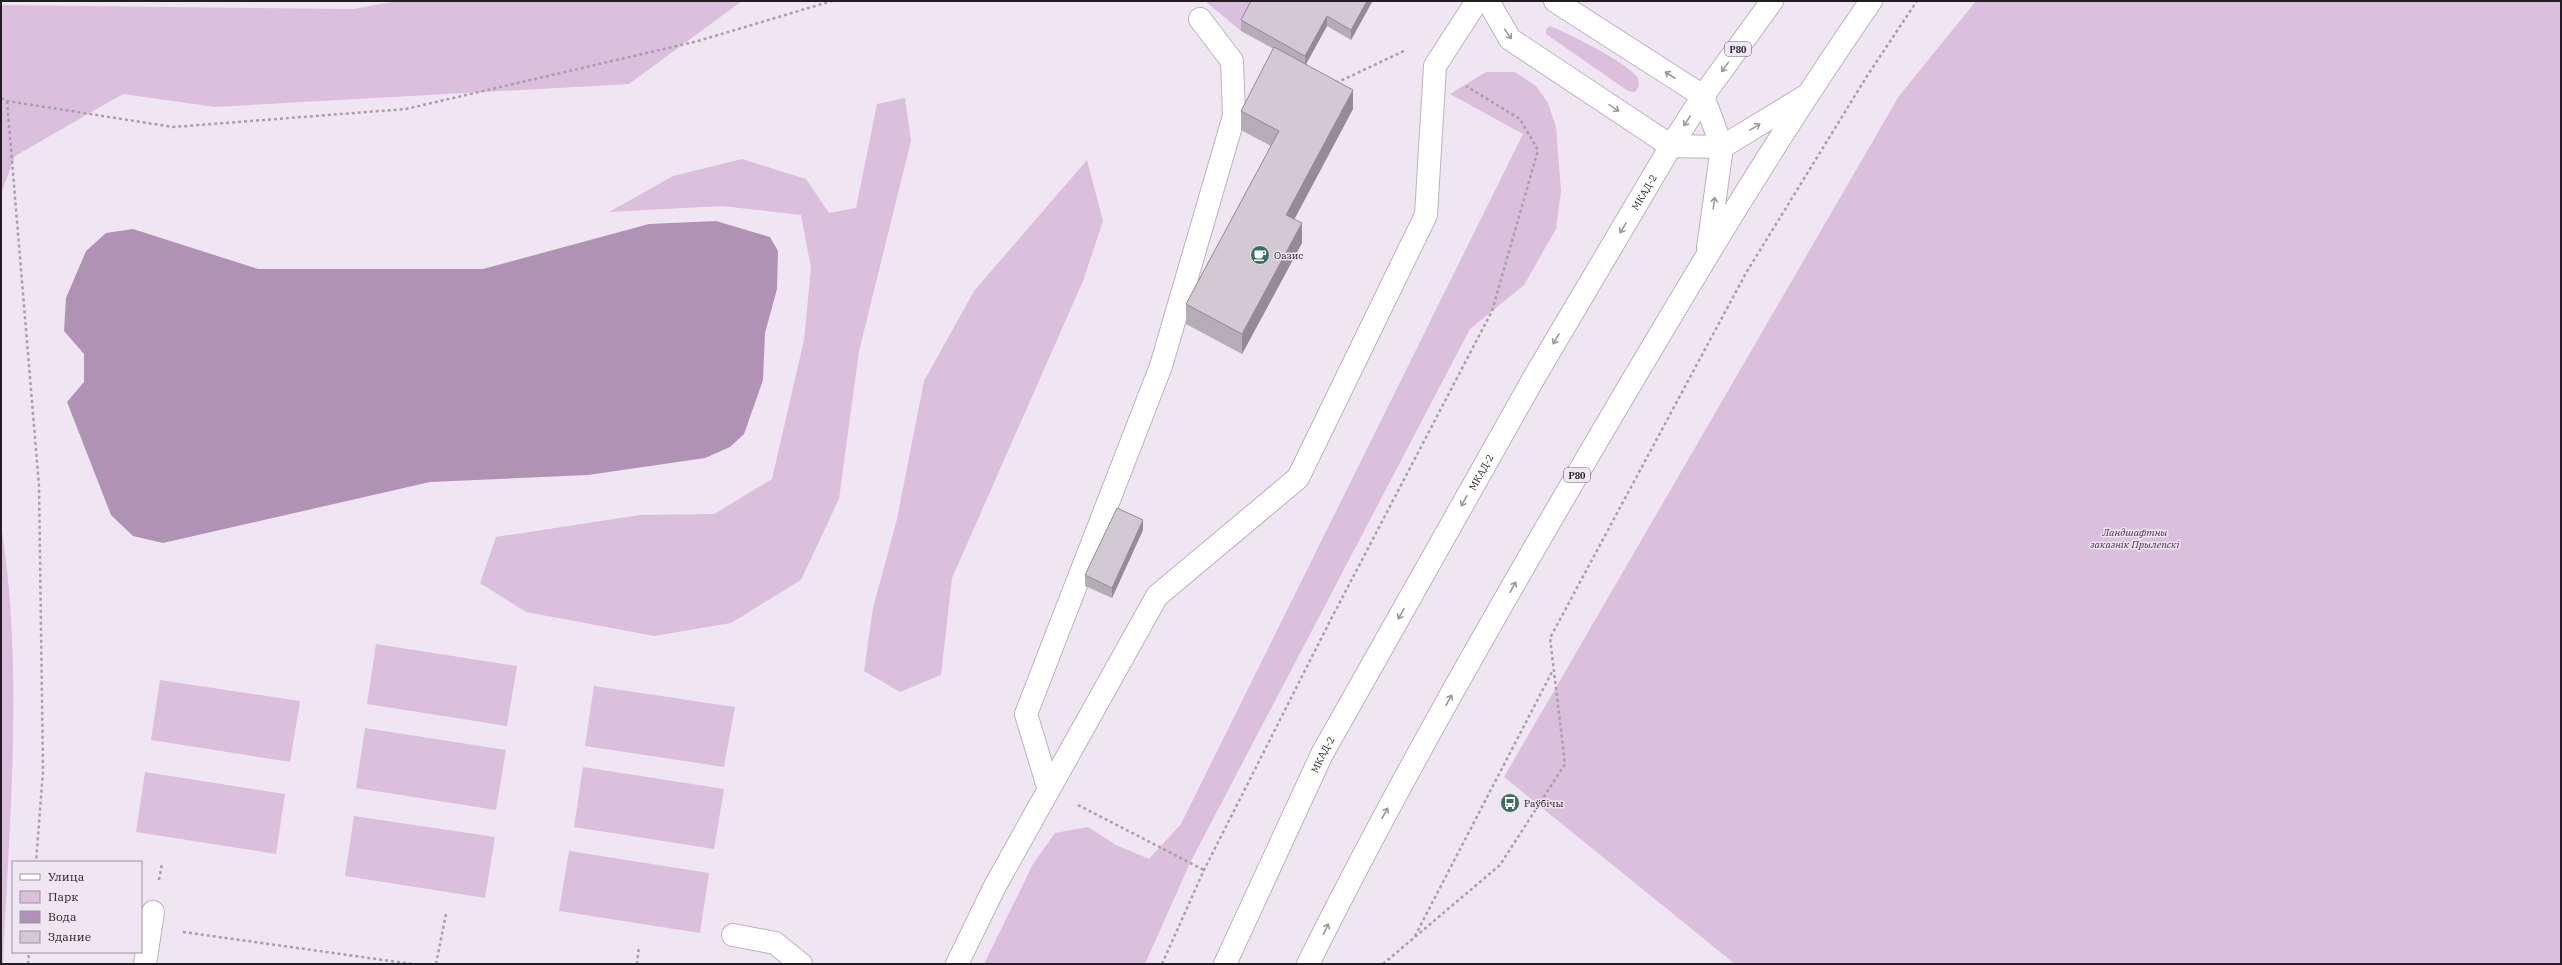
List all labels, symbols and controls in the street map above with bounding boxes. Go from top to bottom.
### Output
one-way arrow [1504,29,1512,40]
road number: Р80 [1725,42,1751,56]
one-way arrow [1720,61,1729,72]
one-way arrow [1665,71,1676,79]
one-way arrow [1609,104,1620,112]
one-way arrow [1683,115,1691,126]
one-way arrow [1749,122,1761,130]
street label: МКАД-2 [1628,172,1659,212]
one-way arrow [1710,197,1718,210]
one-way arrow [1618,222,1626,234]
cafe icon: Оазис [1249,244,1271,266]
place label: Оазис [1274,249,1303,262]
one-way arrow [1552,333,1560,345]
street label: МКАД-2 [1466,452,1496,492]
road number: Р80 [1564,468,1590,482]
one-way arrow [1460,495,1468,507]
park label: Ландшафтны заказнік Прылепскі [2090,526,2180,551]
one-way arrow [1509,581,1517,593]
one-way arrow [1396,608,1404,620]
one-way arrow [1445,694,1453,706]
street label: МКАД-2 [1308,734,1337,775]
bus stop icon: Раўбічы [1499,792,1521,814]
place label: Раўбічы [1524,797,1563,810]
one-way arrow [1382,808,1390,820]
legend [12,861,142,953]
text: Улица [48,869,85,884]
text: Парк [48,889,78,904]
text: Вода [48,909,77,924]
one-way arrow [1323,923,1330,935]
text: Здание [48,929,91,944]

